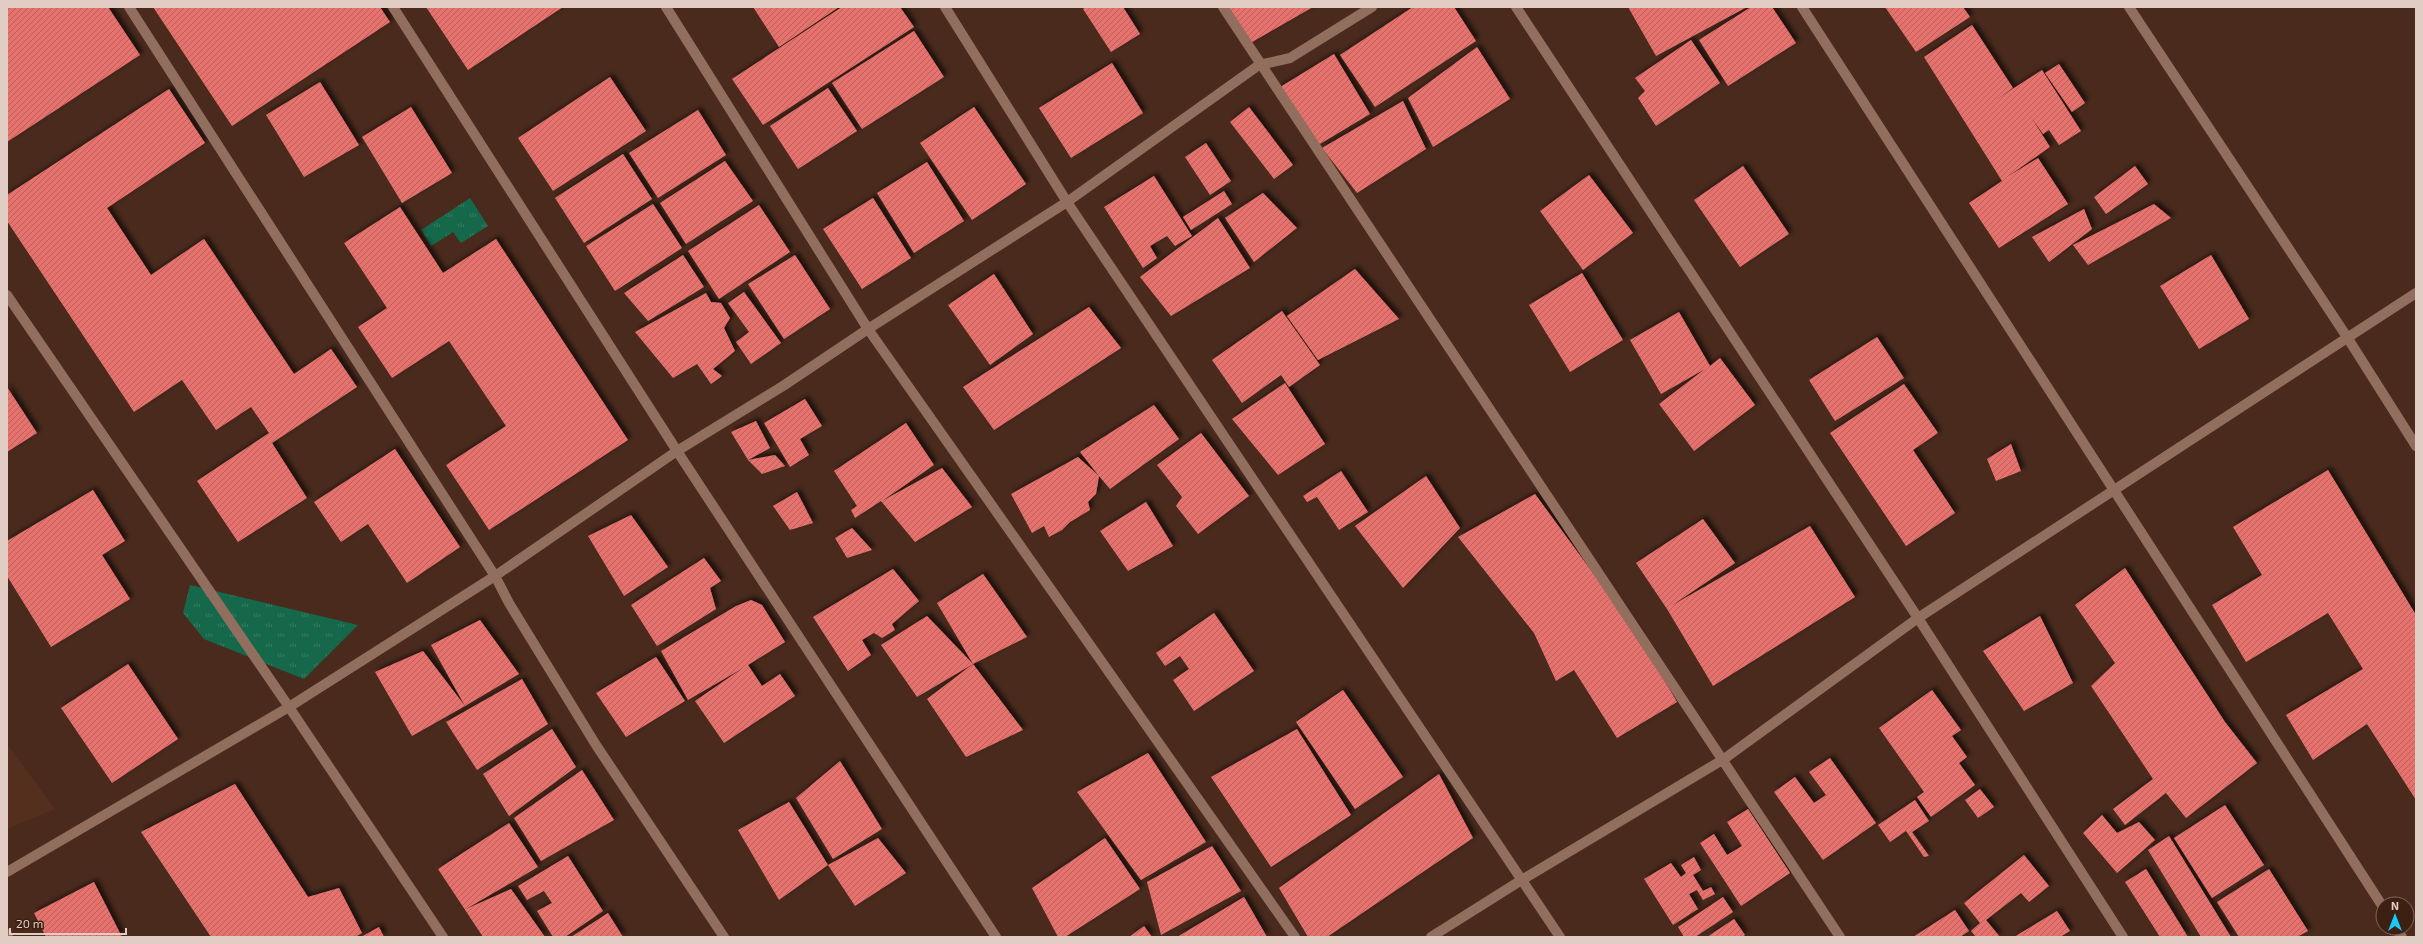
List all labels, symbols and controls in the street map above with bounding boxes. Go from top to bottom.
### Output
north arrow [2375,896,2415,936]
text: N [2391,899,2399,912]
scale bar [10,910,126,936]
text: 20 m [16,916,43,930]

